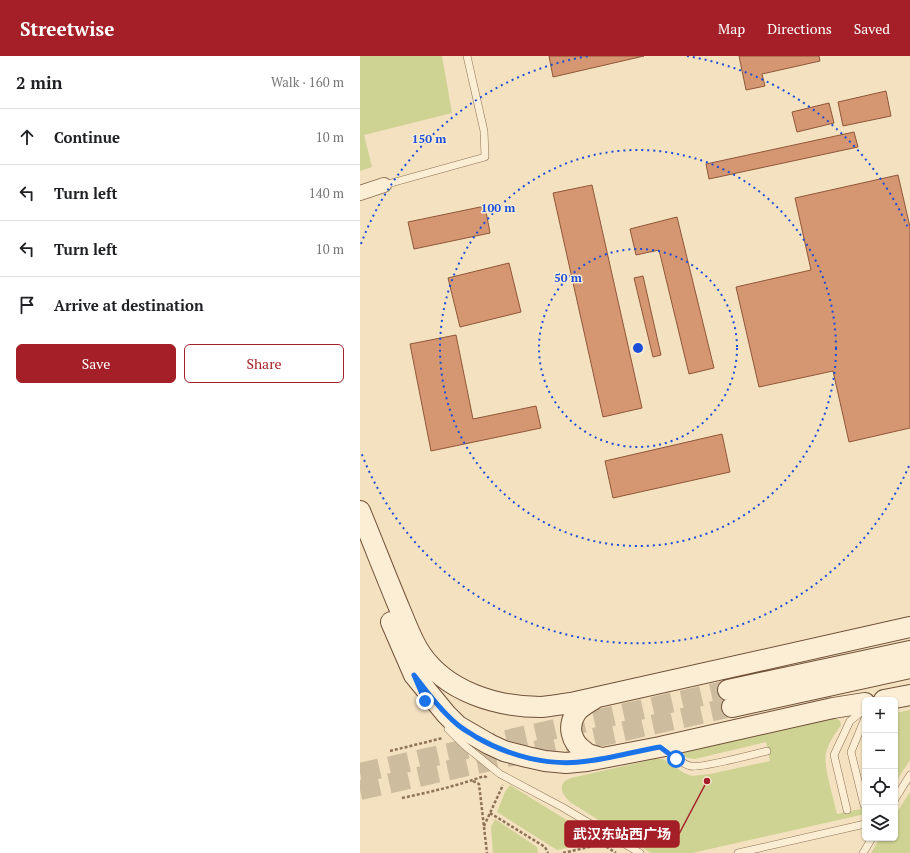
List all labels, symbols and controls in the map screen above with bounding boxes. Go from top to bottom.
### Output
text: Streetwise [20,16,114,41]
text: Map [718,19,745,38]
text: Directions [767,19,832,38]
text: Saved [854,19,890,38]
text: 2 min [16,71,63,94]
text: Walk · 160 m [271,73,344,91]
icon: ahead [16,126,38,148]
text: Continue [54,127,120,147]
text: 10 m [316,128,344,146]
text: 150 m [412,131,446,146]
icon: left [16,182,38,204]
text: Turn left [54,183,118,203]
text: 140 m [309,184,344,202]
text: 100 m [481,200,515,215]
icon: left [16,238,38,260]
text: Turn left [54,239,118,259]
text: 10 m [316,240,344,258]
text: 50 m [554,270,582,285]
icon: arrive [16,294,38,316]
text: Arrive at destination [54,295,204,315]
centre of rings [631,341,645,355]
button: Save [16,344,176,383]
button: Share [184,344,344,383]
route end [416,692,434,710]
map controls [862,697,898,841]
button: + [862,697,898,733]
button: − [862,733,898,769]
route start [667,750,685,768]
button: locate [862,769,898,805]
button: layers [862,805,898,841]
callout: 武汉东站西广场 [565,821,679,847]
text: 武汉东站西广场 [573,824,671,843]

